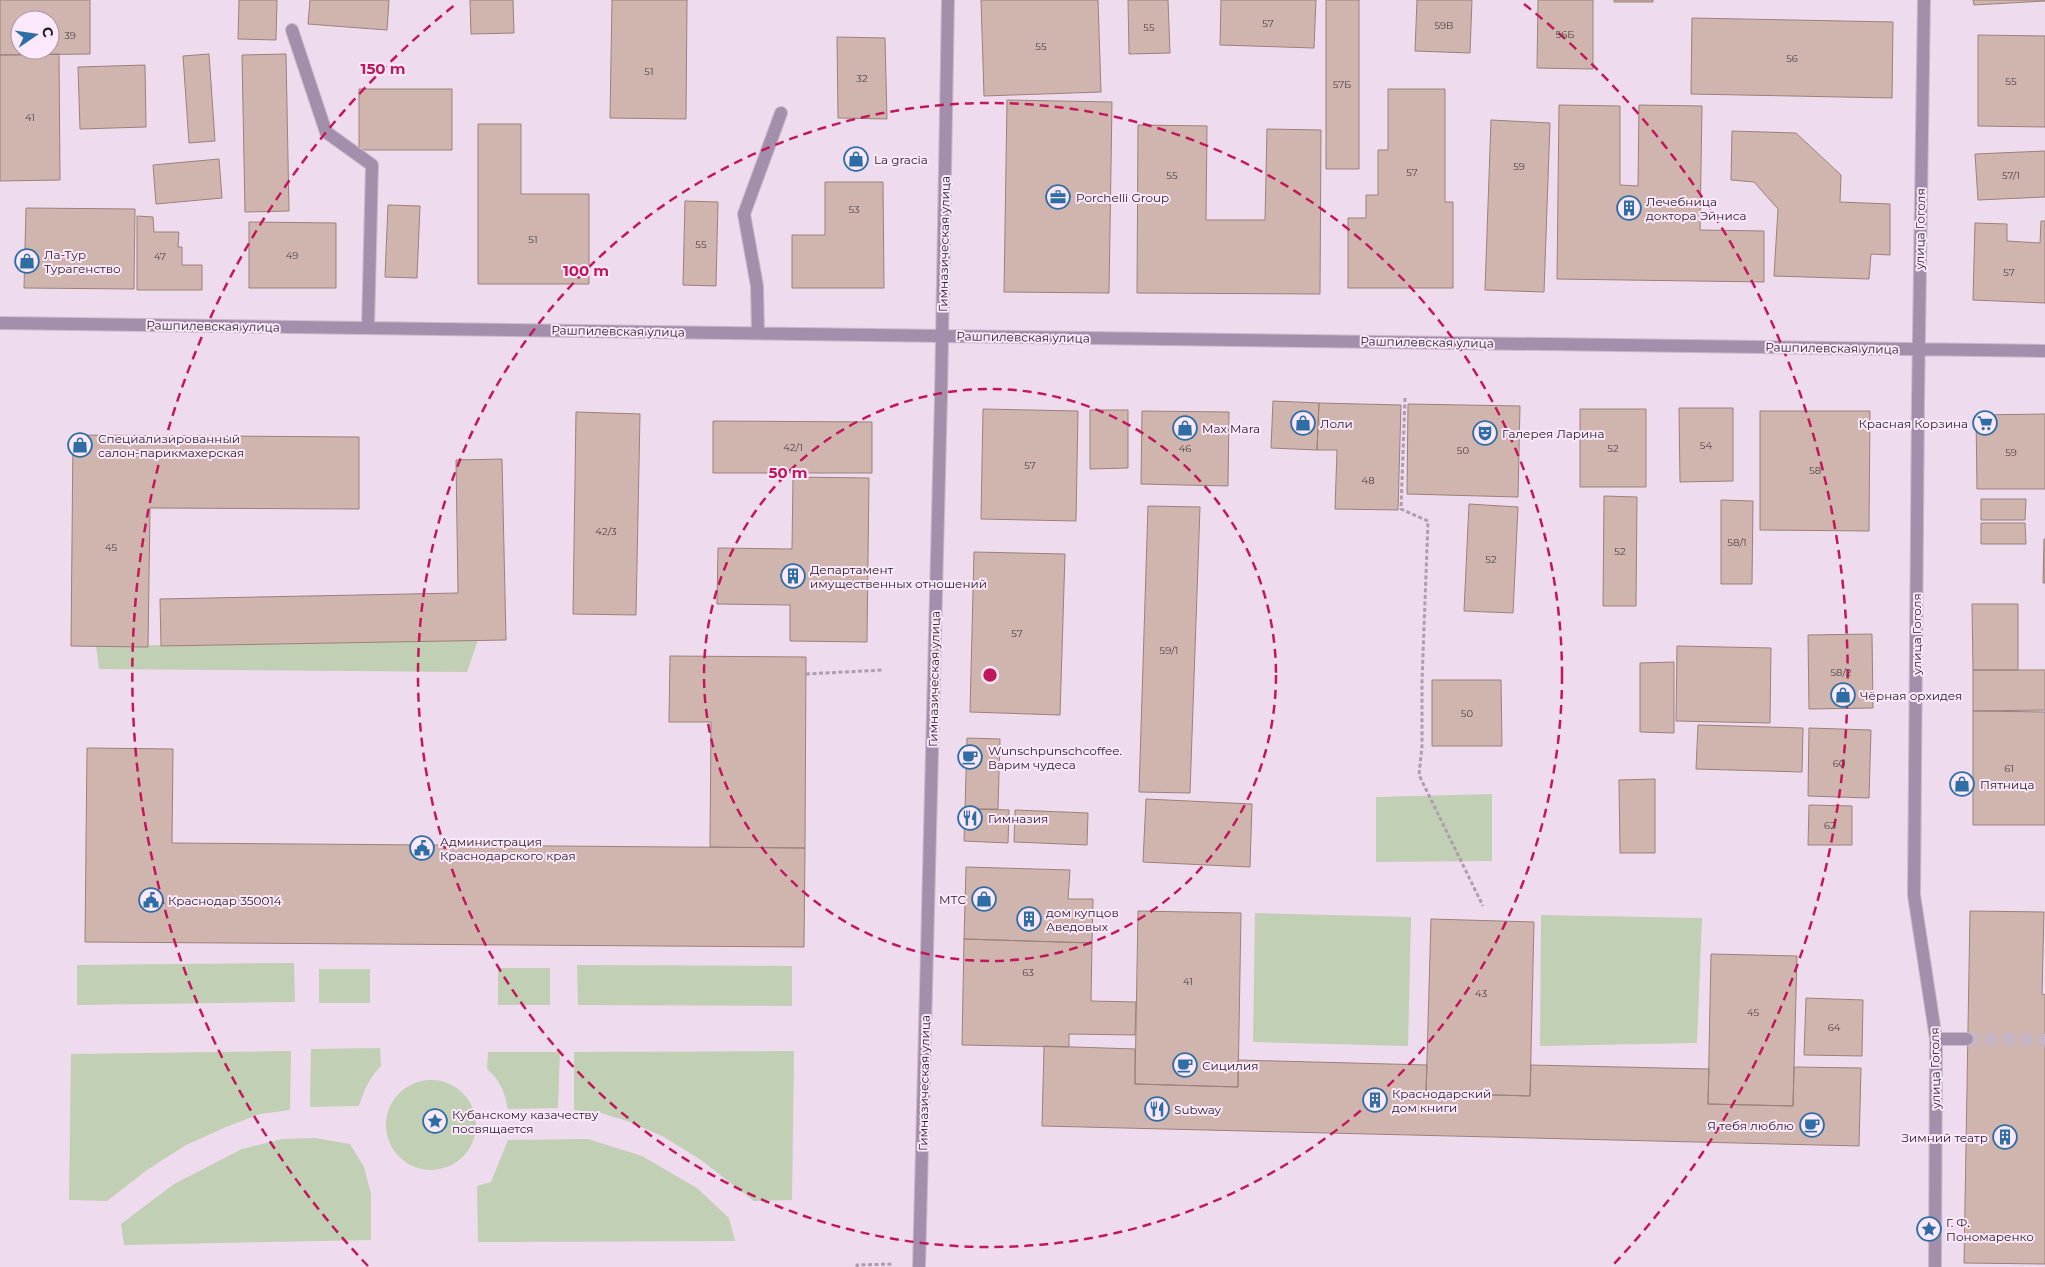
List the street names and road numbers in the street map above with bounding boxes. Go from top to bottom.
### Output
street label: Гимназическая улица [935,176,953,312]
street label: улица Гоголя [1912,188,1928,271]
street label: Рашпилевская улица [146,317,280,335]
street label: Рашпилевская улица [551,322,685,340]
street label: Рашпилевская улица [956,328,1090,346]
street label: Рашпилевская улица [1360,333,1494,351]
street label: Рашпилевская улица [1765,339,1899,357]
street label: улица Гоголя [1909,593,1924,676]
street label: Гимназическая улица [925,611,943,747]
street label: Гимназическая улица [915,1015,933,1151]
street label: улица Гоголя [1927,1027,1943,1110]

